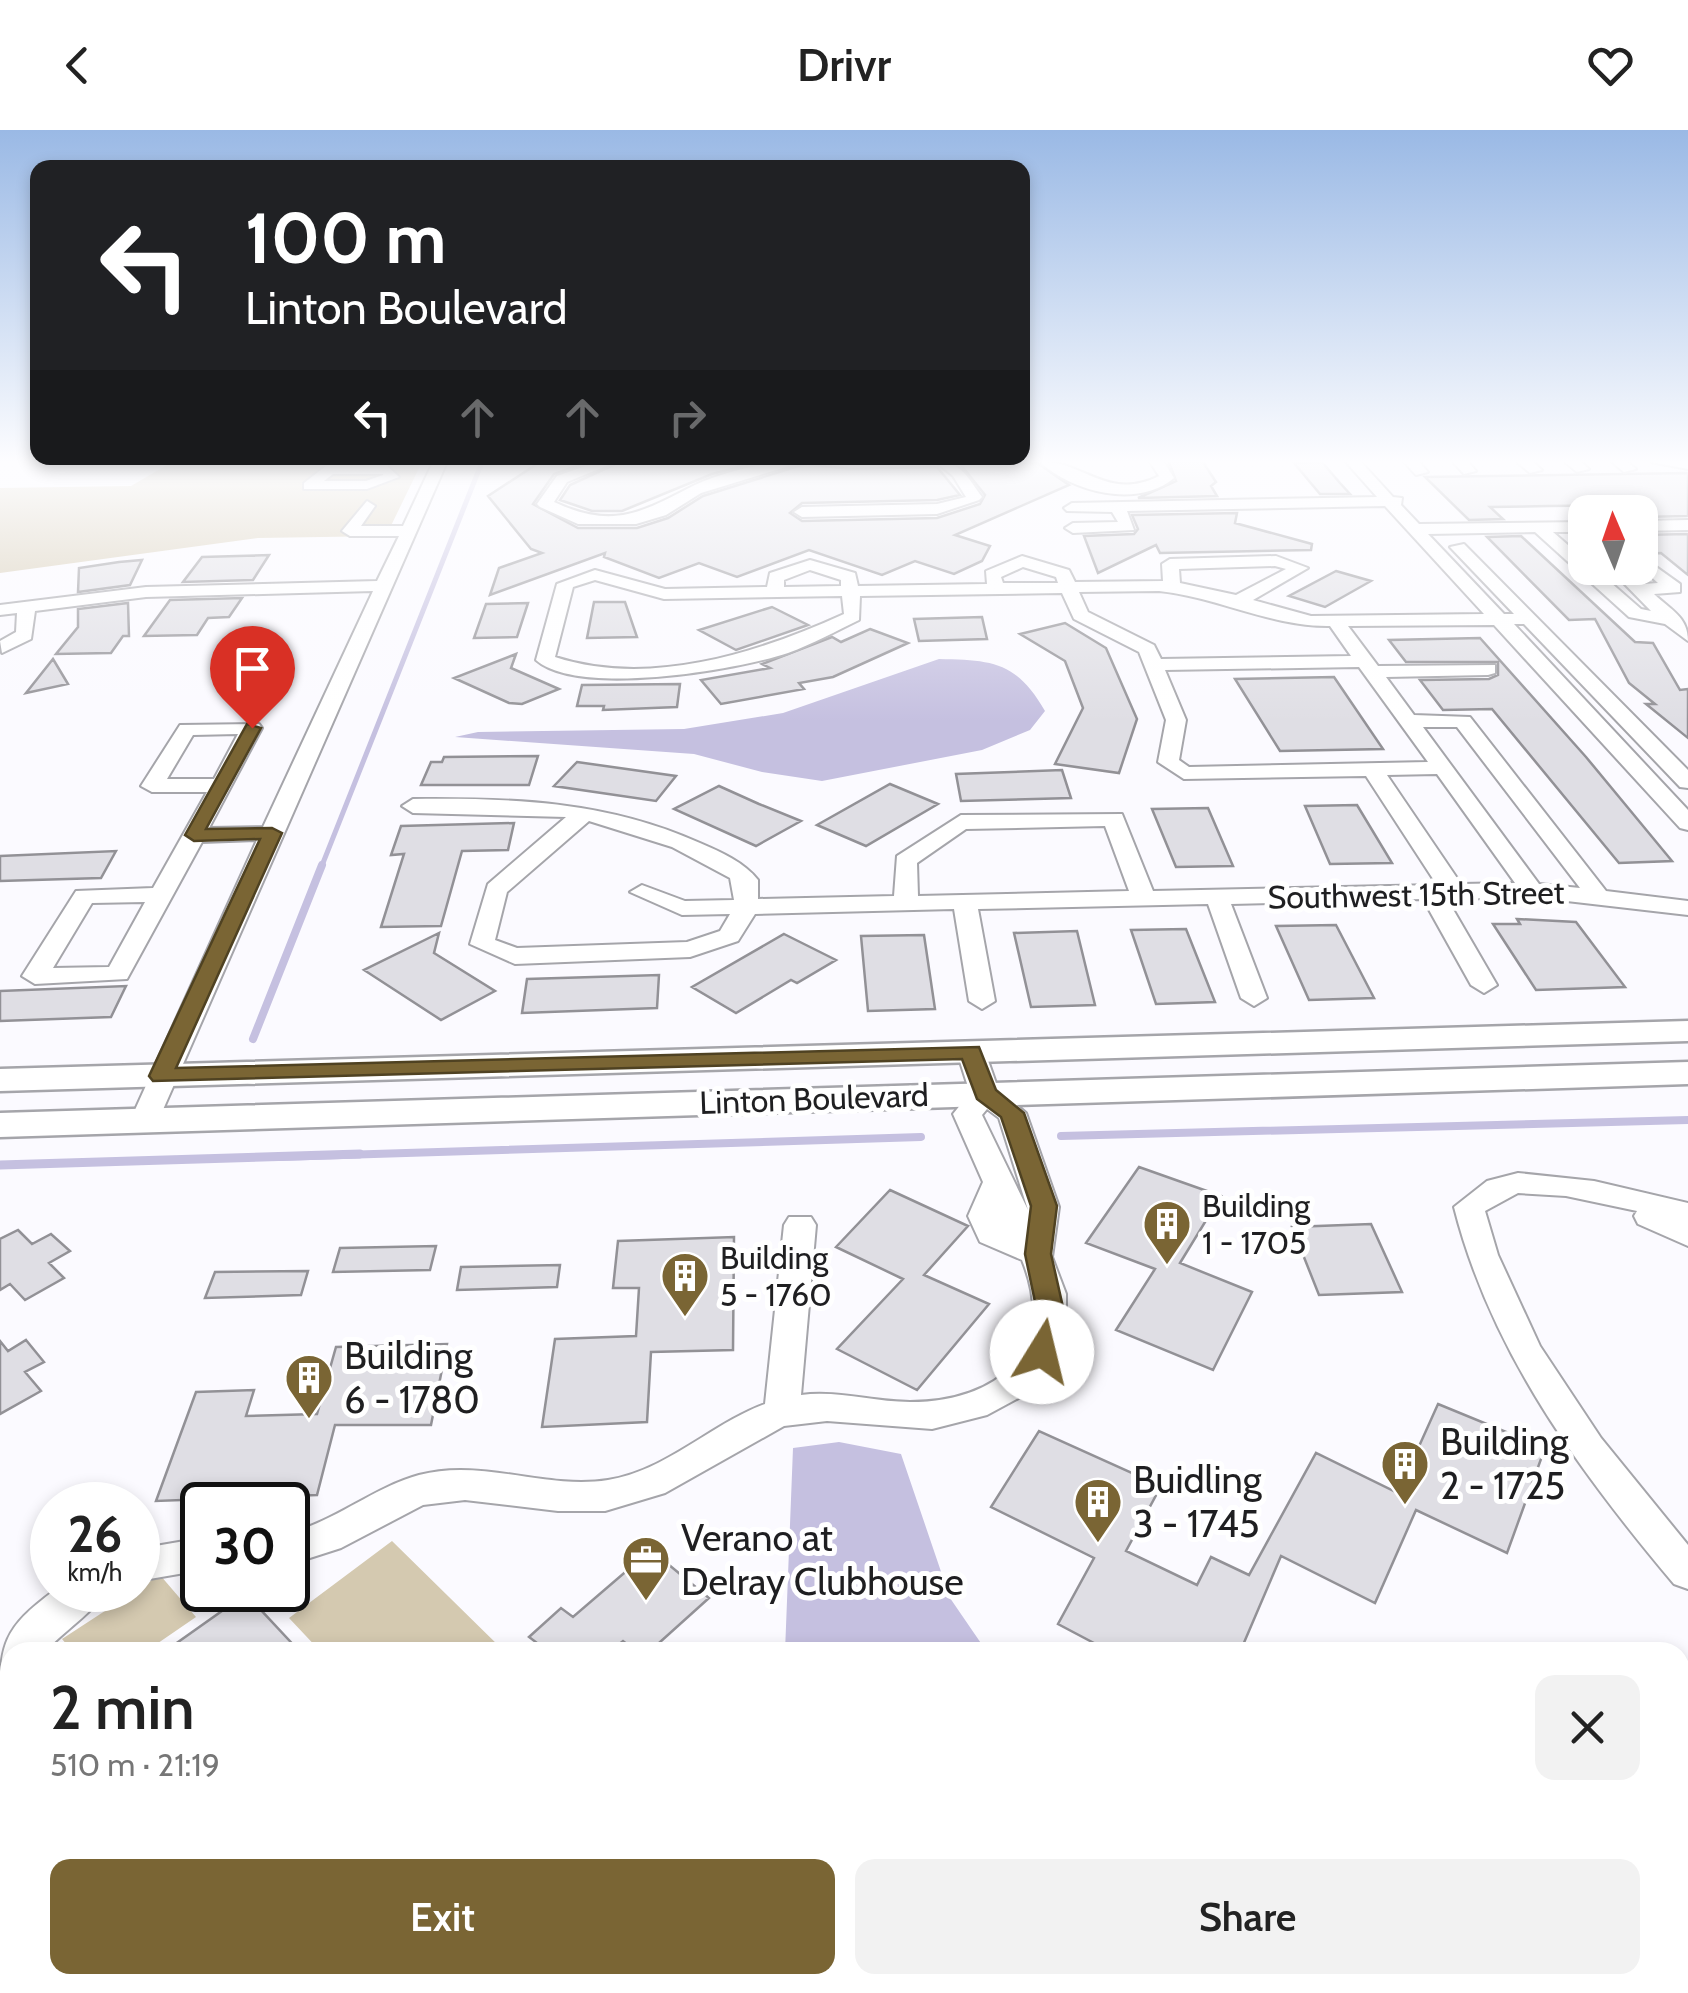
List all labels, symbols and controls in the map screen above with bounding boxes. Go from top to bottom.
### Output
icon: back [50,38,105,93]
text: Drivr [797,38,891,92]
icon: heart [1583,38,1638,93]
text: 100 m [245,195,446,281]
icon: left [80,200,210,330]
text: Linton Boulevard [245,281,567,335]
icon: left [345,390,400,445]
icon: ahead [450,390,505,445]
icon: ahead [555,390,610,445]
icon: right [660,390,715,445]
north arrow [1568,495,1658,585]
map controls [1568,495,1658,585]
pin [210,626,295,729]
icon: arrive [225,641,280,696]
street label: Southwest 15th Street [1267,872,1565,917]
street label: Linton Boulevard [699,1075,929,1122]
place label: Building 1 - 1705 [1202,1186,1311,1262]
building icon: Building 1 - 1705 [1141,1198,1193,1266]
place label: Building 5 - 1760 [720,1238,832,1314]
building icon: Building 5 - 1760 [659,1250,711,1318]
position arrow [990,1300,1094,1404]
place label: Building 6 - 1780 [344,1332,480,1423]
building icon: Building 6 - 1780 [283,1352,335,1420]
place label: Building 2 - 1725 [1440,1418,1570,1509]
building icon: Building 2 - 1725 [1379,1438,1431,1506]
place label: Buidling 3 - 1745 [1133,1456,1263,1547]
building icon: Buidling 3 - 1745 [1072,1476,1124,1544]
speed limit sign: 30 [180,1482,310,1612]
text: 26 [68,1504,122,1565]
place label: Verano at Delray Clubhouse [681,1514,964,1605]
office icon: Verano at Delray Clubhouse [620,1534,672,1602]
text: km/h [68,1557,122,1587]
text: 2 min [50,1671,195,1744]
button: close [1535,1675,1640,1780]
text: 510 m · 21:19 [50,1745,220,1784]
button: Exit [50,1859,835,1974]
button: Share [855,1859,1640,1974]

